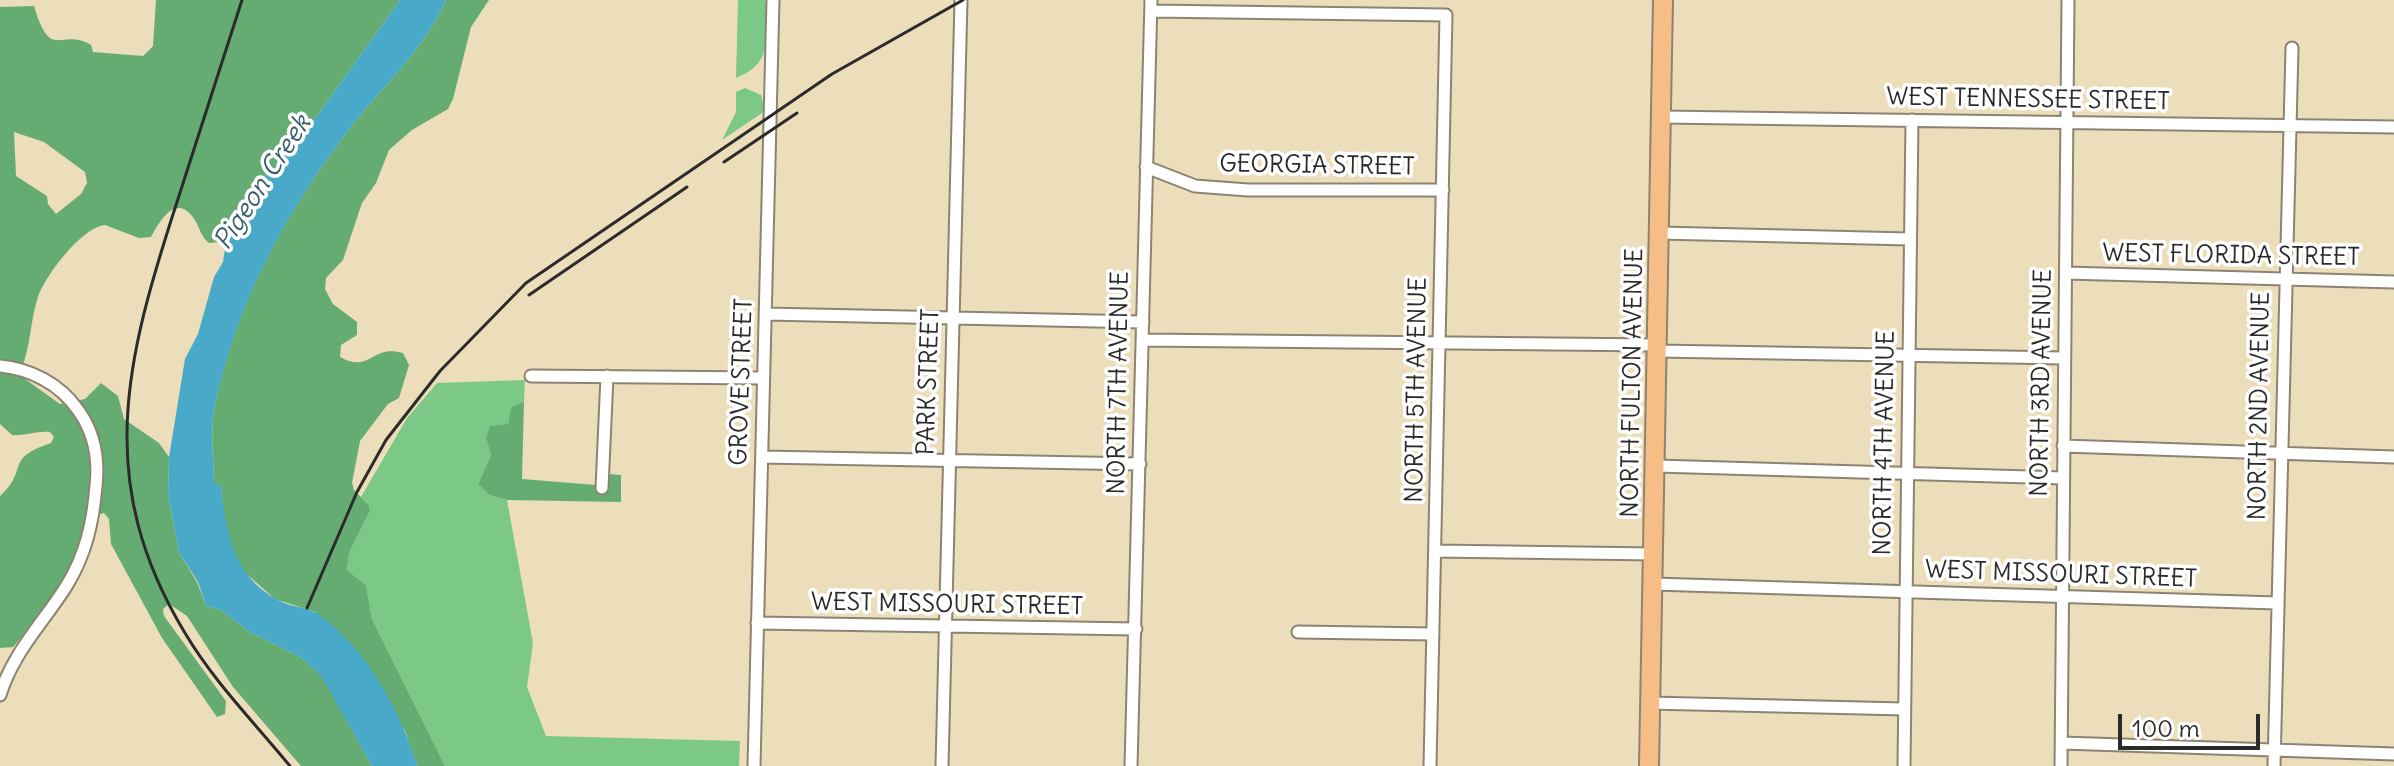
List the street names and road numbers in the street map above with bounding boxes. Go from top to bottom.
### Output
street label: WEST TENNESSEE STREET [1886,83,2170,117]
street label: GEORGIA STREET [1219,150,1415,182]
street label: WEST FLORIDA STREET [2102,239,2360,273]
street label: NORTH FULTON AVENUE [1616,248,1650,518]
street label: NORTH 3RD AVENUE [2026,269,2058,497]
street label: NORTH 7TH AVENUE [1103,271,1135,495]
street label: NORTH 5TH AVENUE [1401,277,1433,503]
street label: NORTH 2ND AVENUE [2244,291,2276,521]
street label: GROVE STREET [725,298,759,466]
street label: PARK STREET [912,308,946,456]
street label: NORTH 4TH AVENUE [1869,330,1901,556]
street label: WEST MISSOURI STREET [1924,556,2198,594]
street label: WEST MISSOURI STREET [811,588,1083,622]

